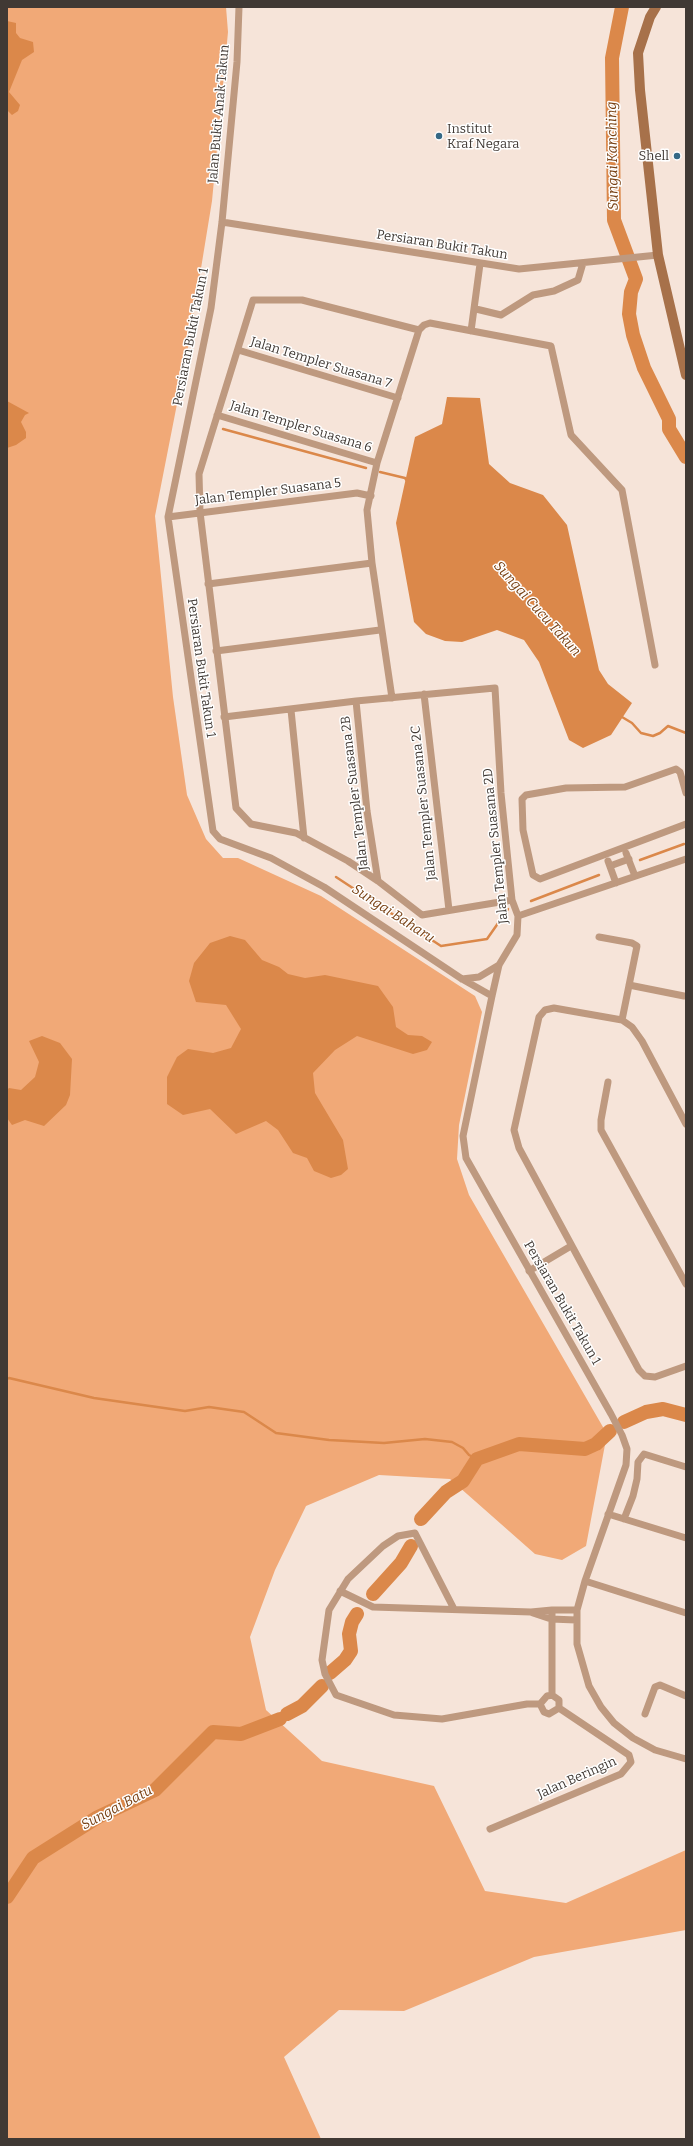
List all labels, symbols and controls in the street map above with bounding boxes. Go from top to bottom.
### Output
street label: Jalan Bukit Anak Takun [205,44,233,184]
water label: Sungai Kanching [604,101,622,211]
place label: Institut Kraf Negara [447,121,519,152]
marker: Institut Kraf Negara [434,131,444,141]
place label: Shell [639,148,669,164]
marker: Shell [672,151,682,161]
street label: Persiaran Bukit Takun [375,227,509,263]
street label: Persiaran Bukit Takun 1 [170,267,212,407]
street label: Jalan Templer Suasana 7 [249,334,393,392]
street label: Jalan Templer Suasana 6 [228,398,374,456]
street label: Jalan Templer Suasana 5 [194,475,342,509]
water label: Sungai Cucu Takun [490,558,584,660]
street label: Persiaran Bukit Takun 1 [184,597,218,739]
street label: Jalan Templer Suasana 2B [338,715,372,871]
street label: Jalan Templer Suasana 2C [408,725,440,881]
street label: Jalan Templer Suasana 2D [480,767,512,925]
water label: Sungai Baharu [348,881,438,947]
street label: Persiaran Bukit Takun 1 [520,1238,604,1368]
street label: Jalan Beringin [535,1754,619,1802]
water label: Sungai Batu [79,1782,155,1834]

